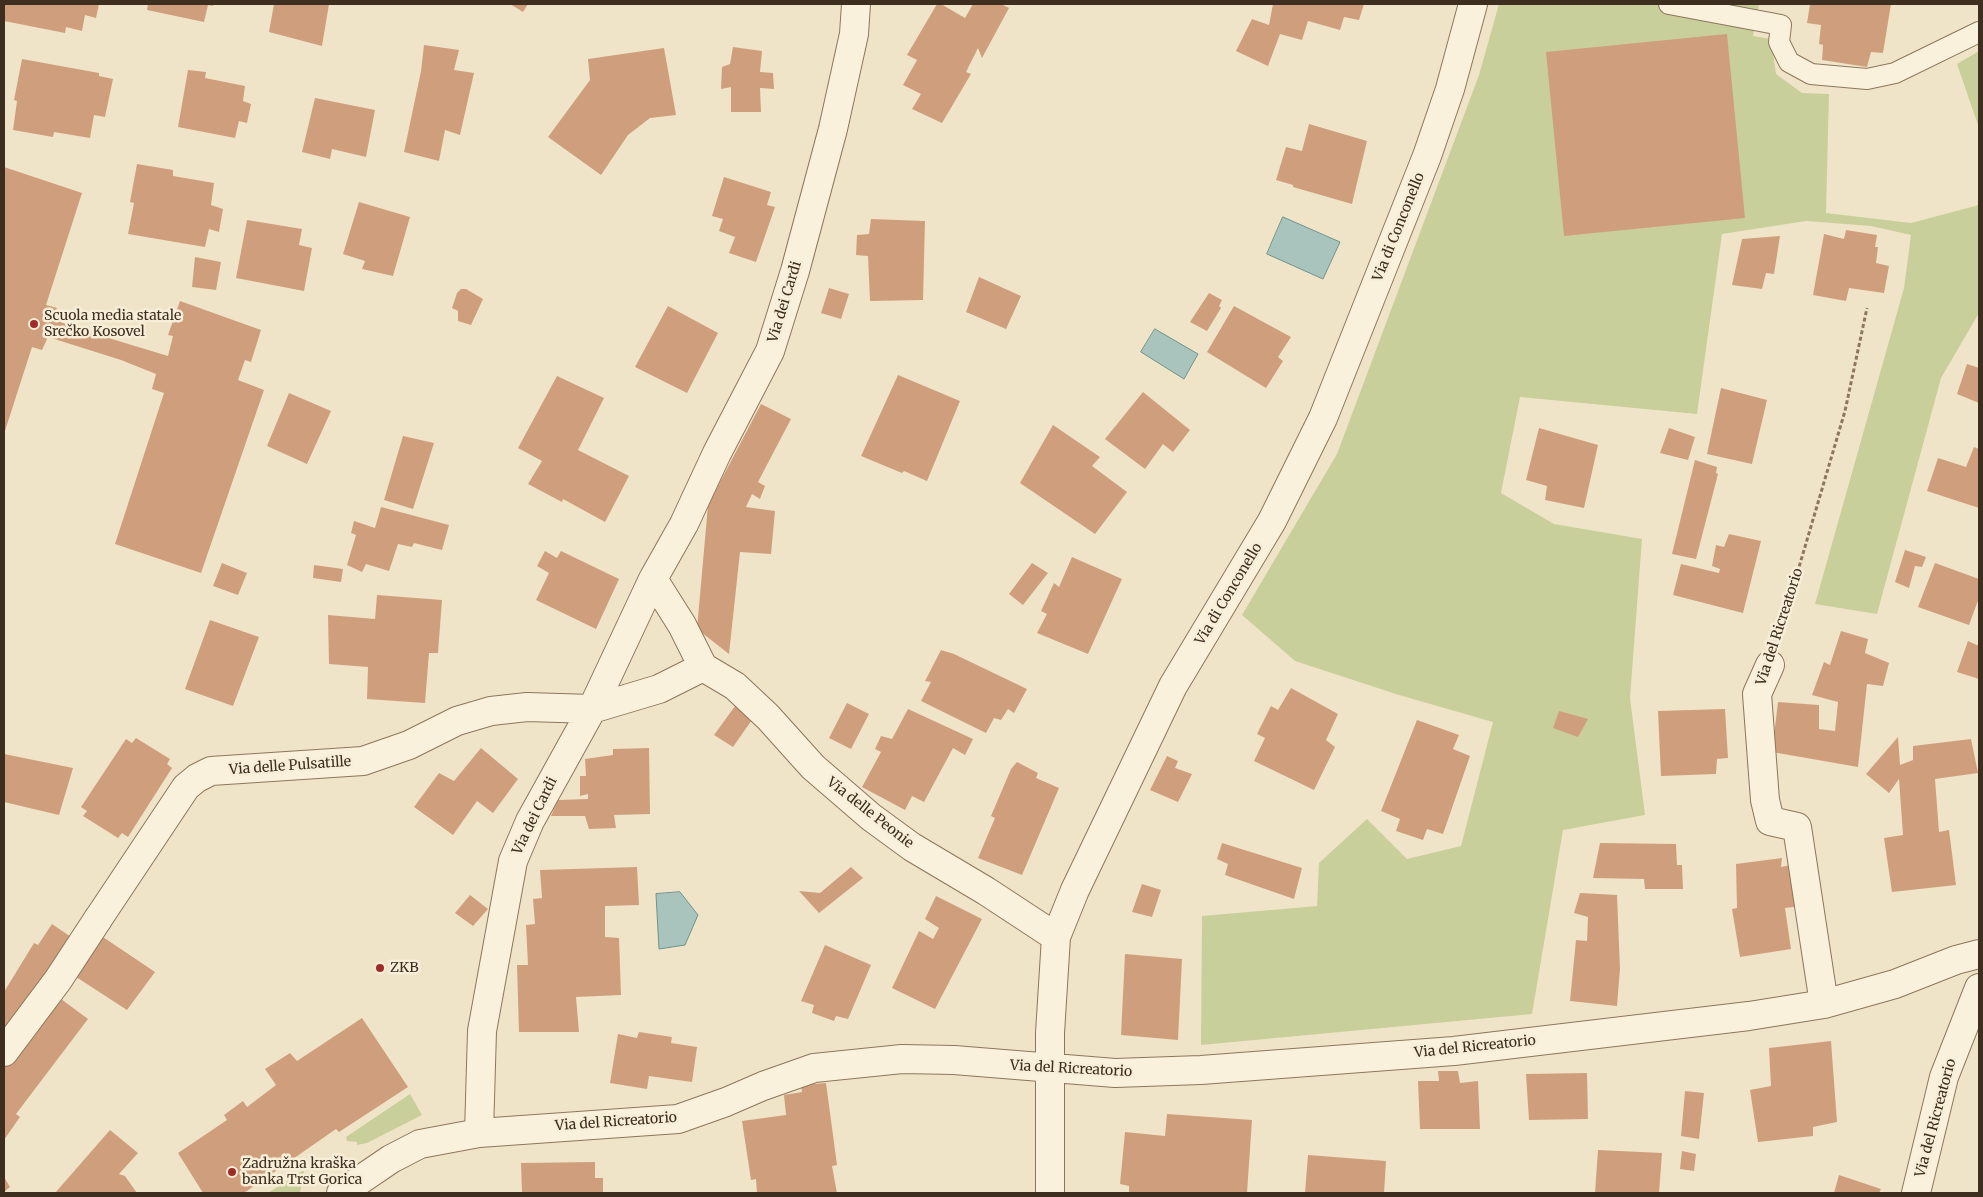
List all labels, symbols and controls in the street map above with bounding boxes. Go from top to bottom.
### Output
street label: Via di Conconello [1370,170,1428,284]
street label: Via dei Cardi [765,259,805,345]
place label: Scuola media statale Srečko Kosovel [44,308,181,341]
marker: Scuola media statale Srečko Kosovel [28,318,40,330]
street label: Via di Conconello [1192,540,1266,648]
street label: Via del Ricreatorio [1753,566,1807,688]
street label: Via delle Pulsatille [228,753,352,779]
street label: Via delle Peonie [823,774,917,852]
street label: Via dei Cardi [509,775,561,857]
place label: ZKB [390,960,419,976]
marker: ZKB [374,962,386,974]
street label: Via del Ricreatorio [1413,1032,1537,1062]
street label: Via del Ricreatorio [1010,1057,1132,1081]
street label: Via del Ricreatorio [1912,1057,1960,1179]
street label: Via del Ricreatorio [554,1109,678,1135]
place label: Zadružna kraška banka Trst Gorica [242,1156,362,1188]
marker: Zadružna kraška banka Trst Gorica [226,1166,238,1178]

